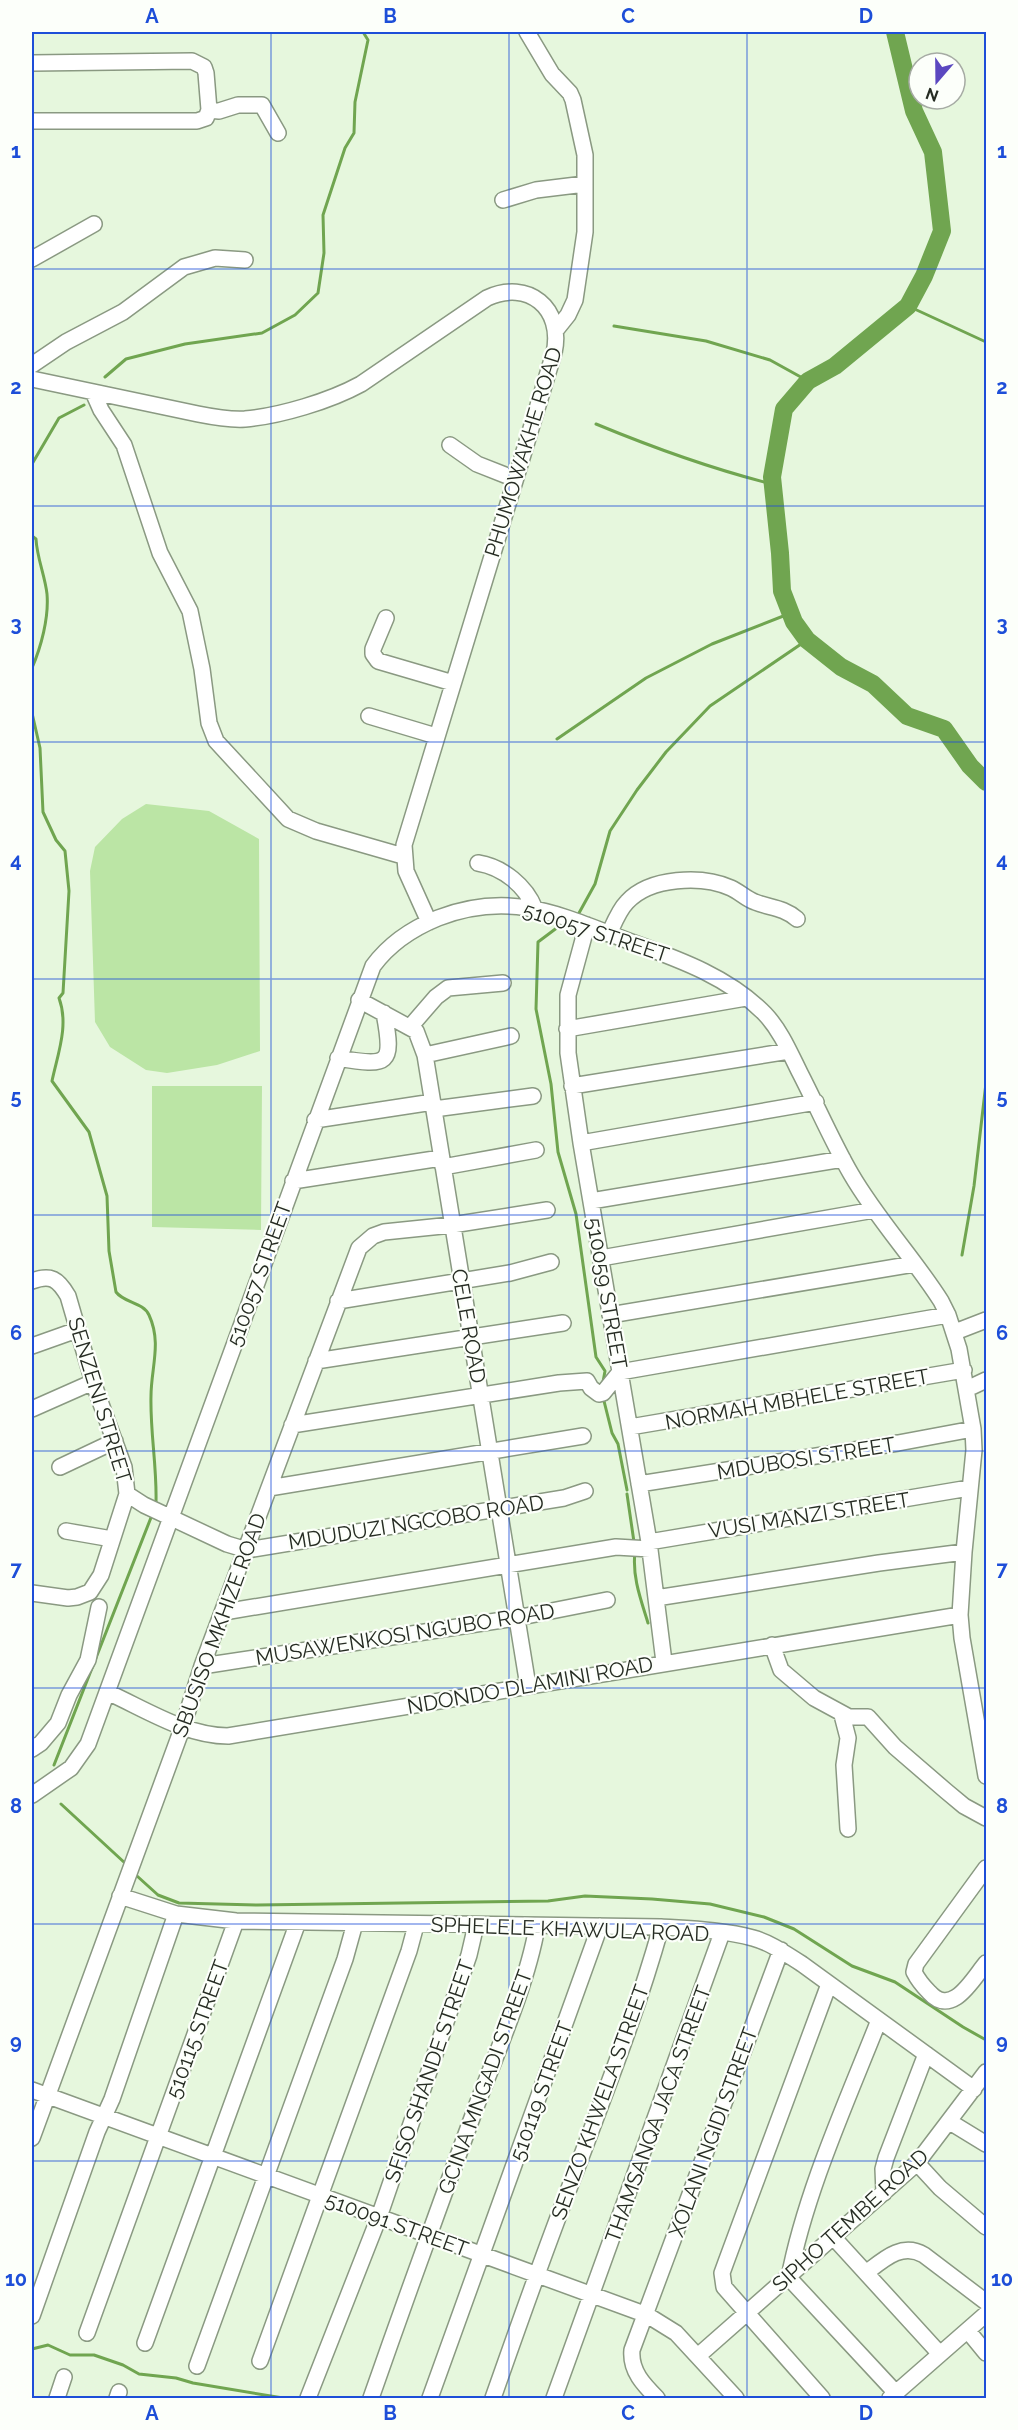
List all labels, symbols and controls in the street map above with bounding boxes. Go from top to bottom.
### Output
text: A [145,4,159,28]
text: B [383,4,397,28]
text: C [621,4,635,28]
text: D [859,4,873,28]
north arrow [907,51,967,111]
text: N [923,84,941,106]
text: 1 [11,139,21,163]
text: 1 [997,139,1007,163]
street label: PHUMOWAKHE ROAD [479,344,567,560]
text: 2 [10,375,22,399]
text: 2 [996,375,1008,399]
text: 3 [10,612,22,636]
text: 3 [996,612,1008,636]
text: 4 [10,848,22,872]
text: 4 [996,848,1008,872]
street label: 510057 STREET [520,897,672,967]
text: 5 [10,1085,22,1109]
text: 5 [996,1085,1008,1109]
street label: 510057 STREET [221,1198,297,1350]
street label: 510059 STREET [581,1216,633,1371]
street label: CELE ROAD [447,1267,491,1385]
street label: SENZENI STREET [63,1314,137,1486]
text: 6 [10,1321,22,1345]
text: 6 [996,1321,1008,1345]
street label: NORMAH MBHELE STREET [663,1363,931,1435]
street label: MDUBOSI STREET [715,1432,897,1484]
street label: VUSI MANZI STREET [706,1487,912,1543]
street label: MDUDUZI NGCOBO ROAD [286,1489,546,1555]
street label: SBUSISO MKHIZE ROAD [167,1510,271,1740]
text: 7 [10,1557,22,1581]
text: 7 [996,1557,1008,1581]
street label: MUSAWENKOSI NGUBO ROAD [254,1598,556,1670]
street label: NDONDO DLAMINI ROAD [405,1651,655,1719]
text: 8 [10,1794,22,1818]
text: 8 [996,1794,1008,1818]
street label: SPHELELE KHAWULA ROAD [430,1912,710,1946]
street label: 510115 STREET [160,1956,234,2102]
street label: SFISO SHANDE STREET [379,1956,479,2186]
street label: GCINA MNGADI STREET [433,1966,537,2198]
street label: SENZO KHWELA STREET [546,1981,654,2223]
street label: THAMSANQA JACA STREET [600,1982,716,2246]
street label: 510119 STREET [504,2018,578,2164]
street label: XOLANI NGIDI STREET [663,2024,763,2240]
text: 9 [10,2030,22,2054]
text: 9 [996,2030,1008,2054]
street label: SIPHO TEMBE ROAD [767,2143,933,2297]
street label: 510091 STREET [322,2187,472,2262]
text: 10 [5,2267,27,2291]
text: 10 [991,2267,1013,2291]
text: A [145,2401,159,2425]
text: B [383,2401,397,2425]
text: C [621,2401,635,2425]
text: D [859,2401,873,2425]

